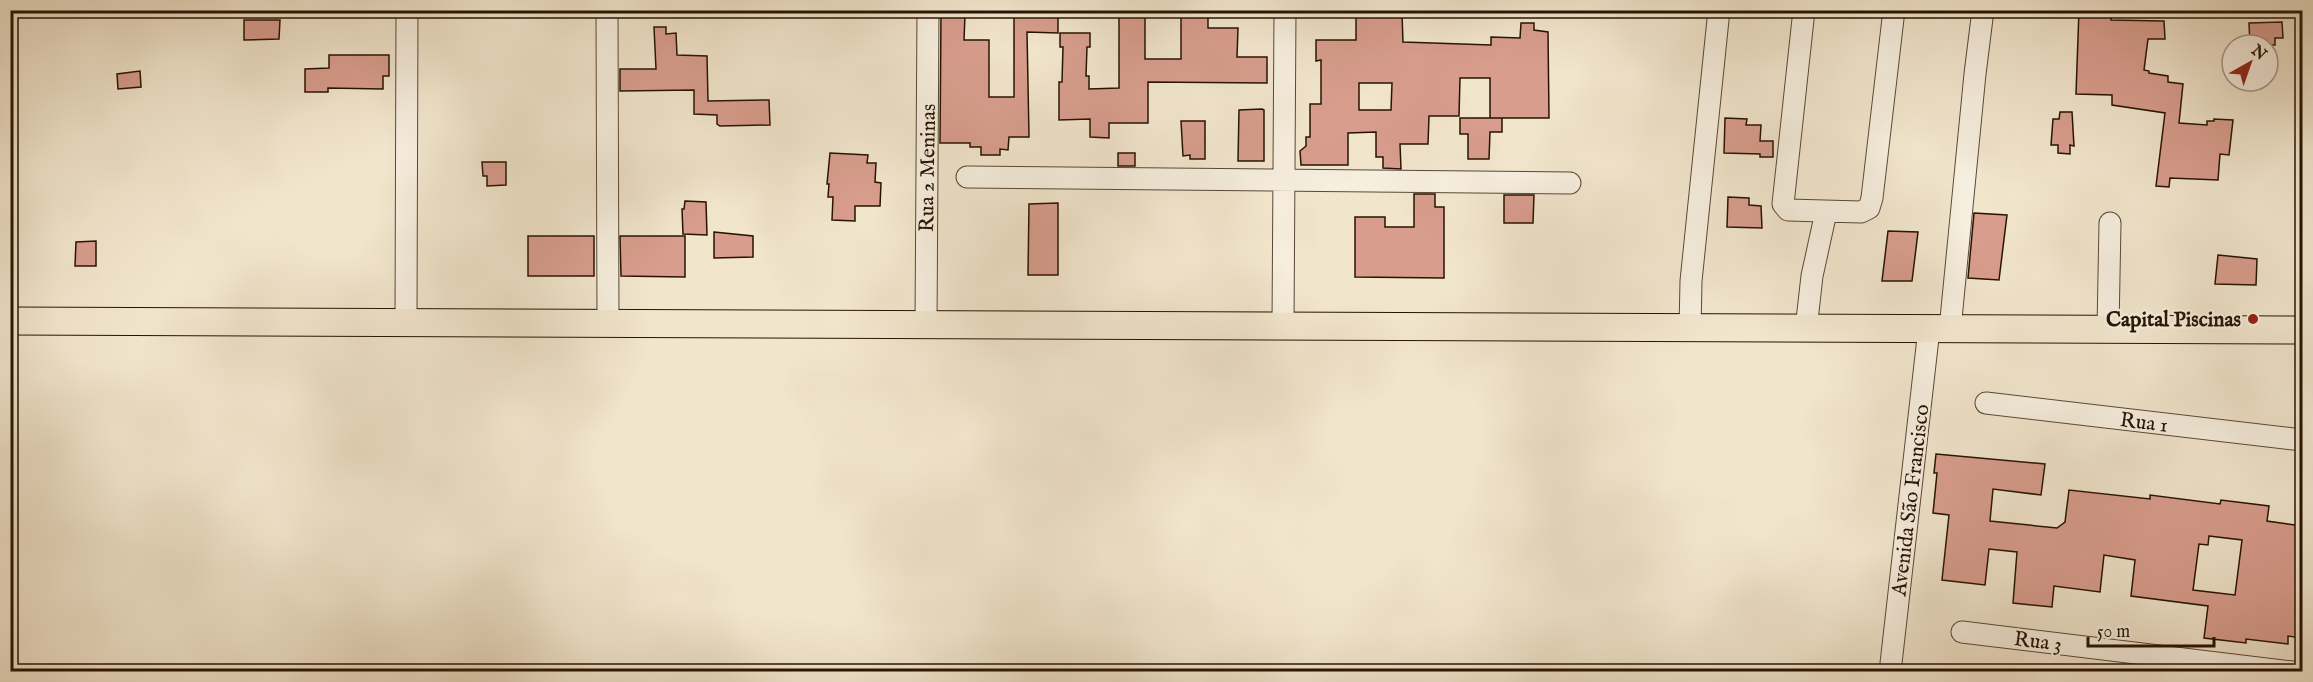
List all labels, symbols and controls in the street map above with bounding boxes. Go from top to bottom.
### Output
north arrow [2220,33,2280,93]
text: N [2246,40,2270,65]
street label: Rua 2 Meninas [914,104,943,233]
place label: Capital Piscinas [2106,307,2241,334]
marker: Capital Piscinas [2246,312,2260,326]
street label: Avenida São Francisco [1886,403,1937,599]
street label: Rua 1 [2118,407,2169,440]
scale bar [2088,610,2214,648]
text: 50 m [2097,621,2130,644]
street label: Rua 3 [2012,626,2063,659]

